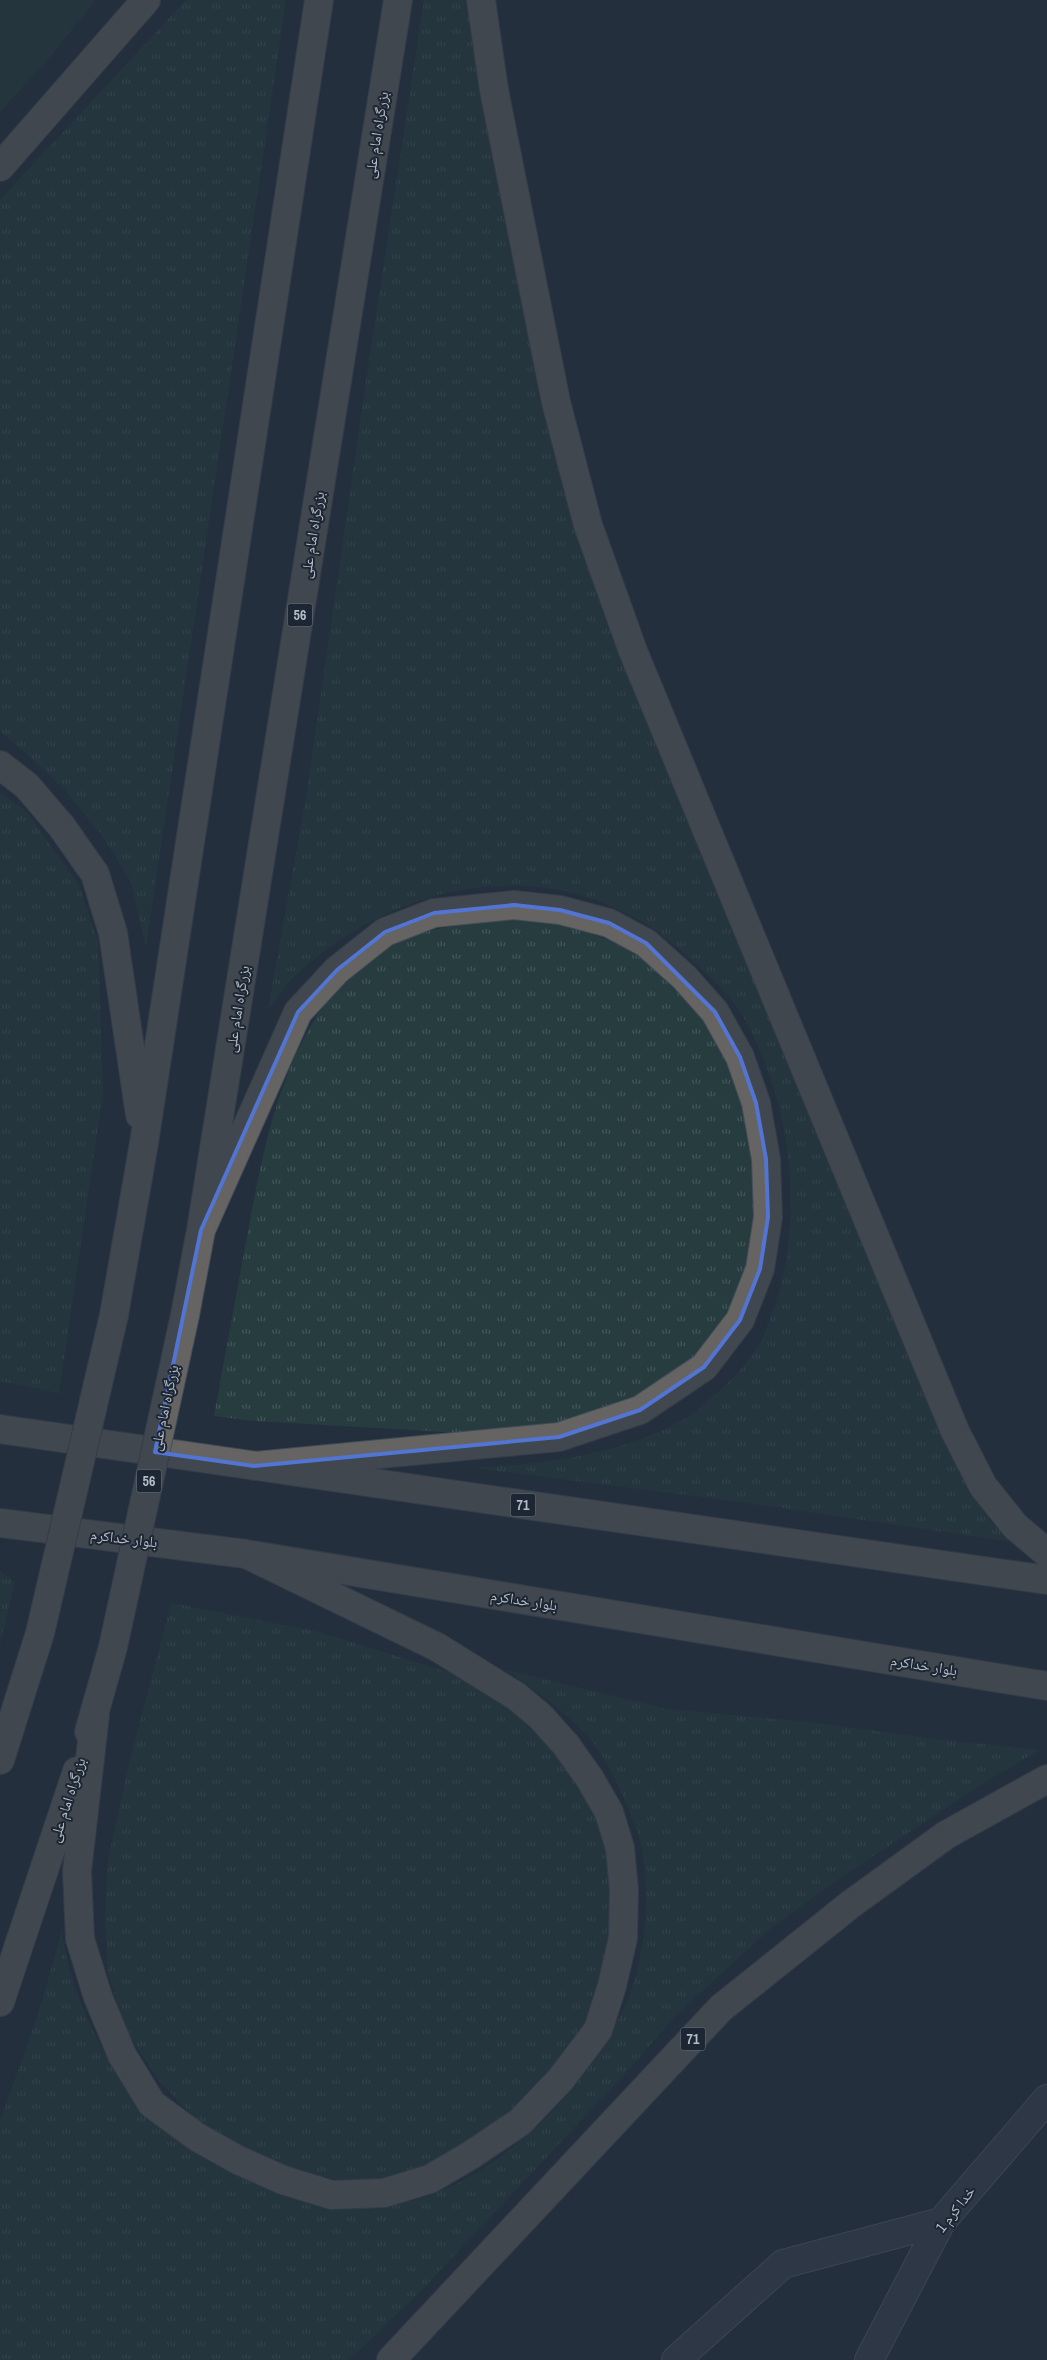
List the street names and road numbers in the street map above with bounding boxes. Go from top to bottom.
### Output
street label: بزرگراه امام علی [359,90,393,180]
street label: بزرگراه امام علی [295,490,329,580]
road number: 56 [288,604,312,626]
street label: بزرگراه امام علی [220,964,254,1054]
street label: بزرگراه امام علی [145,1363,183,1453]
road number: 56 [136,1470,162,1492]
road number: 71 [510,1494,536,1516]
street label: بلوار خداکرم [89,1523,159,1553]
street label: بلوار خداکرم [489,1584,559,1616]
street label: بلوار خداکرم [889,1649,959,1681]
street label: بزرگراه امام علی [43,1755,91,1845]
road number: 71 [680,2028,706,2050]
street label: خدا کرم 1 [930,2181,980,2237]

